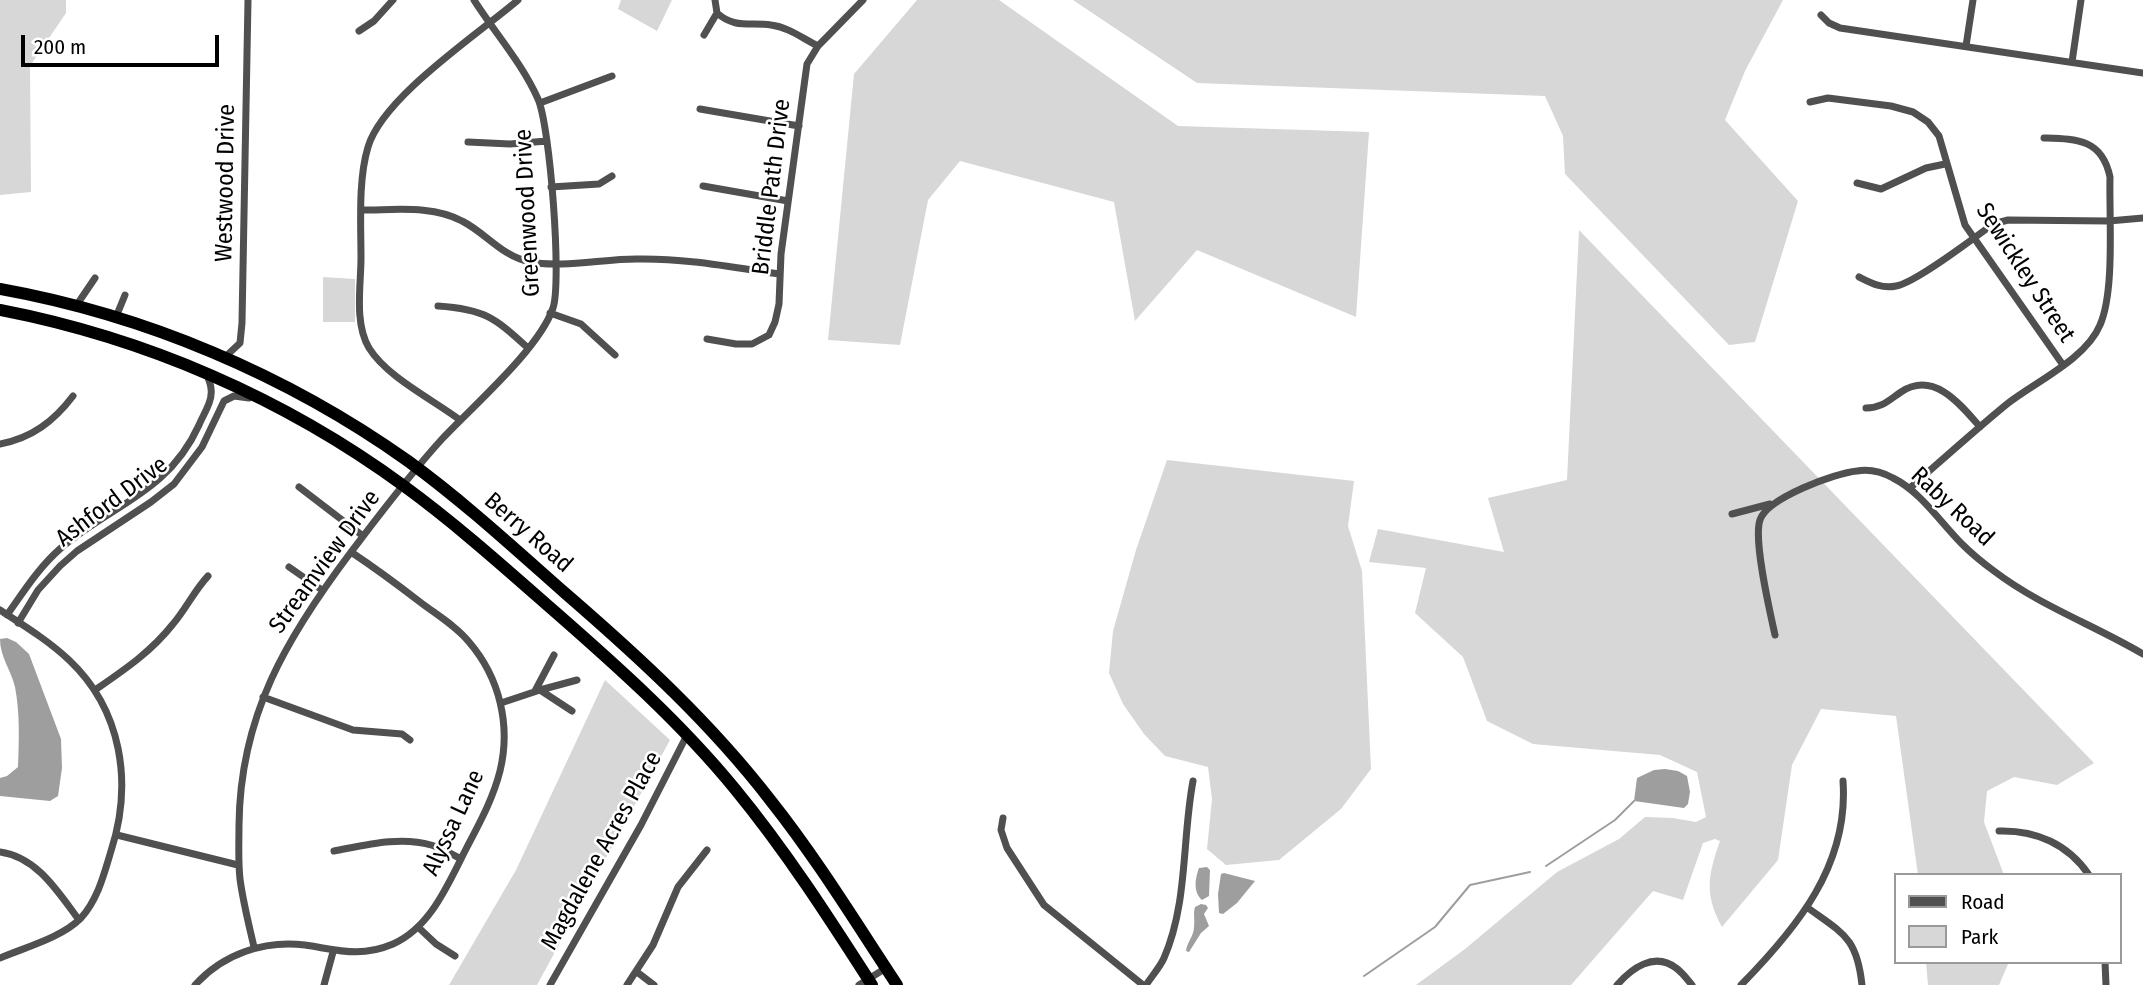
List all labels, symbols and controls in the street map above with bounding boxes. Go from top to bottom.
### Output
scale bar [24,21,222,65]
text: 200 m [34,34,86,60]
street label: Briddle Path Drive [747,97,797,277]
street label: Westwood Drive [210,104,242,262]
street label: Greenwood Drive [509,128,547,298]
street label: Sewickley Street [1969,198,2081,348]
street label: Ashford Drive [51,451,173,553]
street label: Raby Road [1904,461,2000,553]
street label: Streamview Drive [263,485,387,639]
street label: Berry Road [478,487,578,579]
street label: Magdalene Acres Place [535,747,669,955]
street label: Alyssa Lane [417,765,491,881]
legend [1895,873,2122,964]
text: Road [1961,889,2005,915]
text: Park [1961,924,1998,950]

